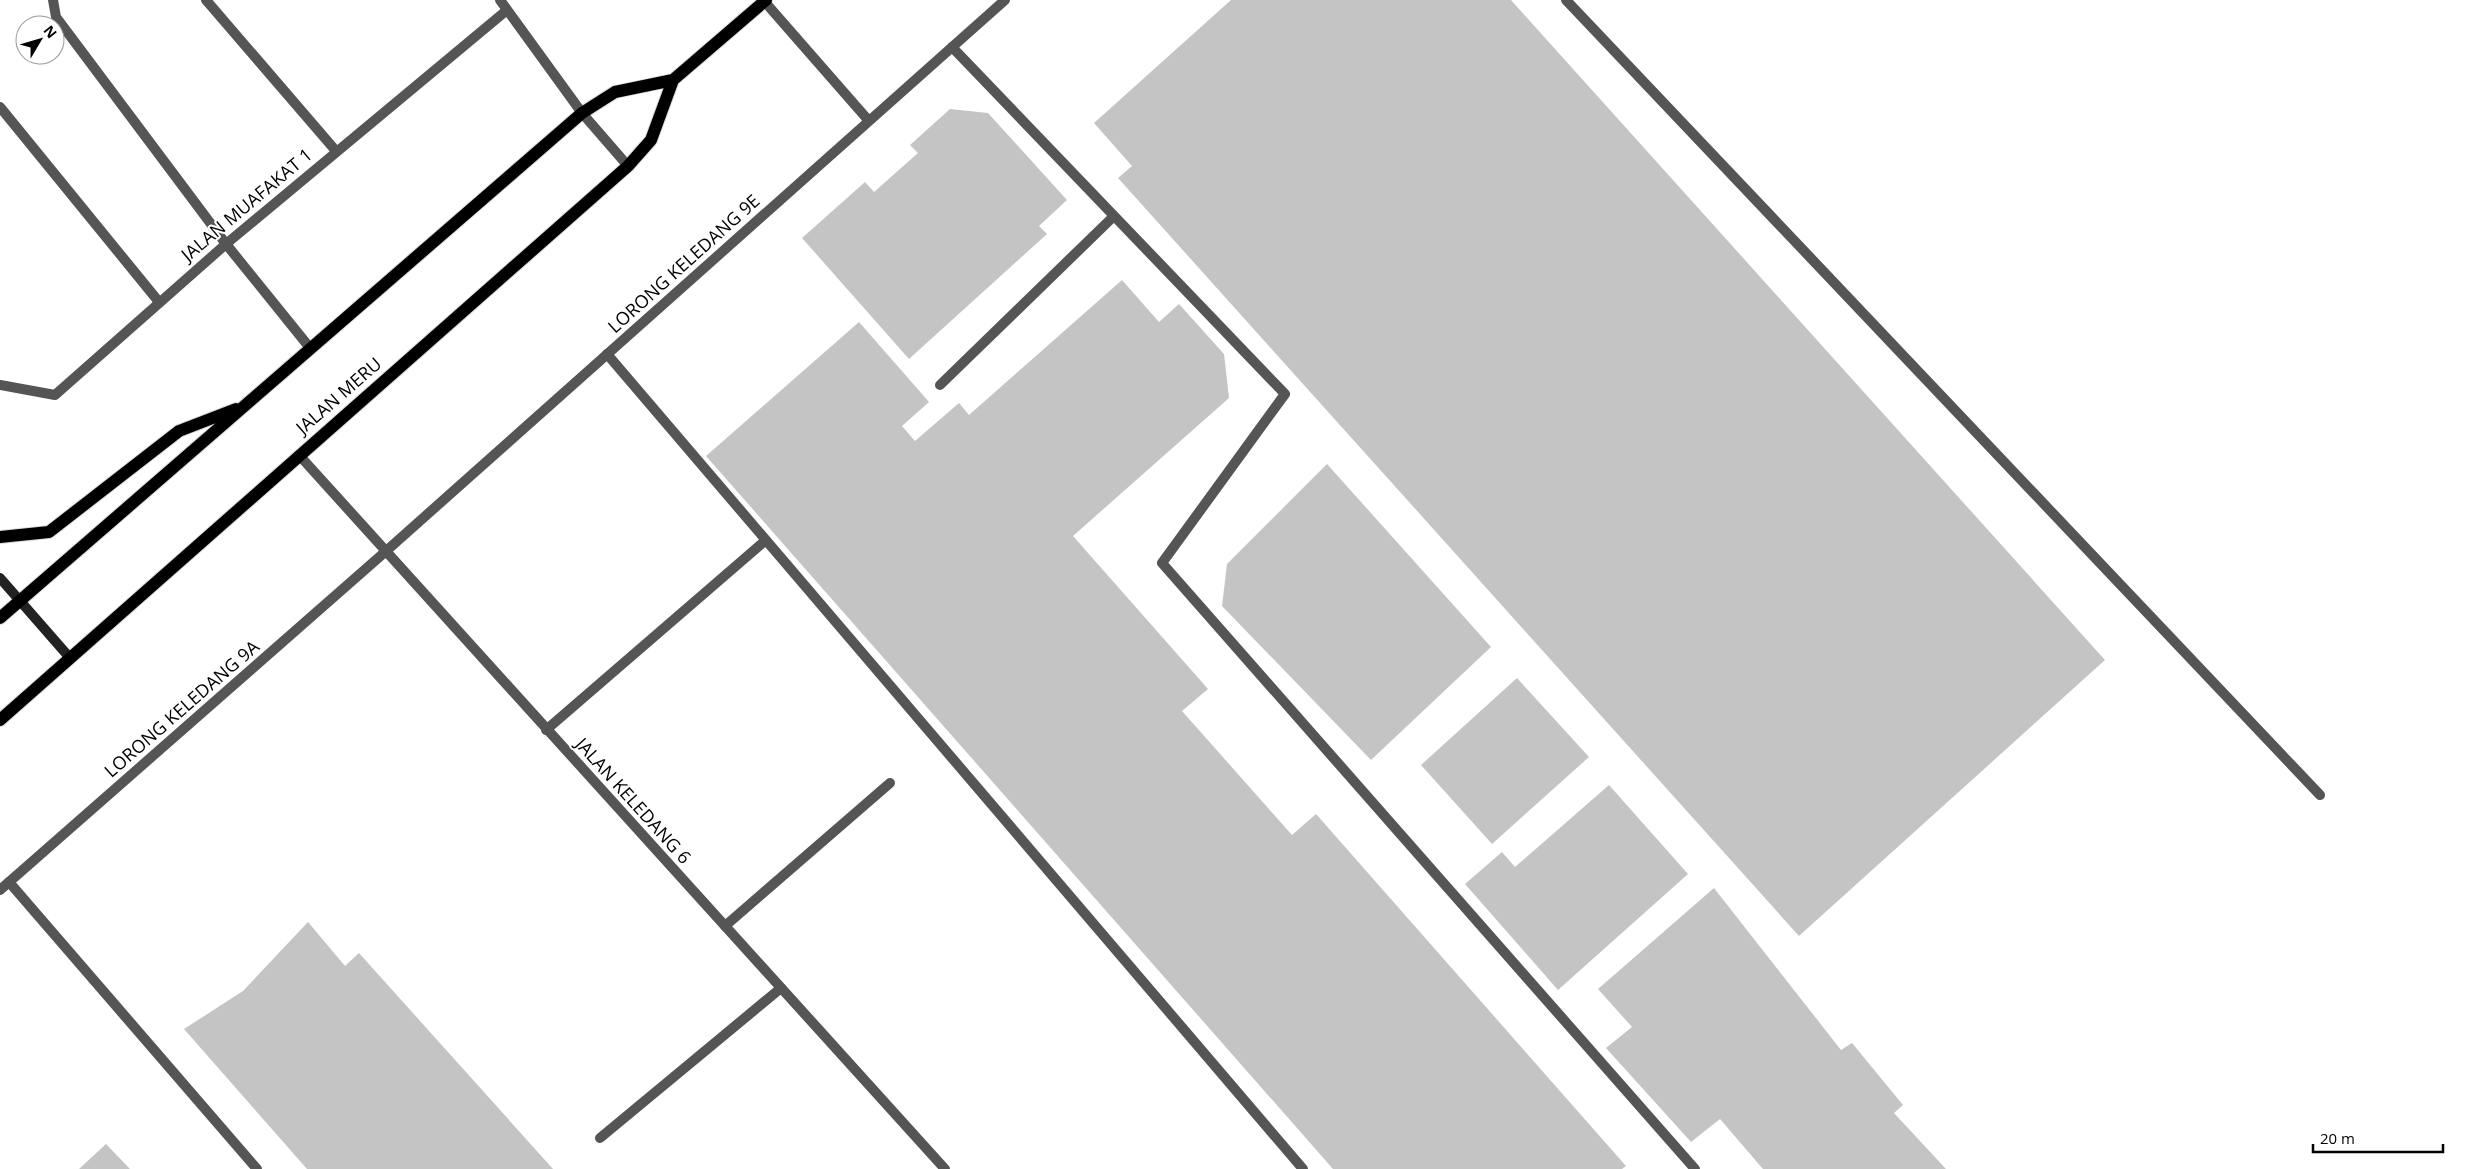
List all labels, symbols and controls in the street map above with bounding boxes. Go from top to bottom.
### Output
north arrow [15,15,65,65]
text: N [40,21,62,42]
street label: JALAN MUAFAKAT 1 [174,142,317,267]
street label: LORONG KELEDANG 9E [602,189,764,338]
street label: JALAN MERU [289,352,386,440]
street label: LORONG KELEDANG 9A [99,634,264,782]
street label: JALAN KELEDANG 6 [569,731,697,868]
scale bar [2313,1122,2443,1154]
text: 20 m [2320,1128,2355,1148]

